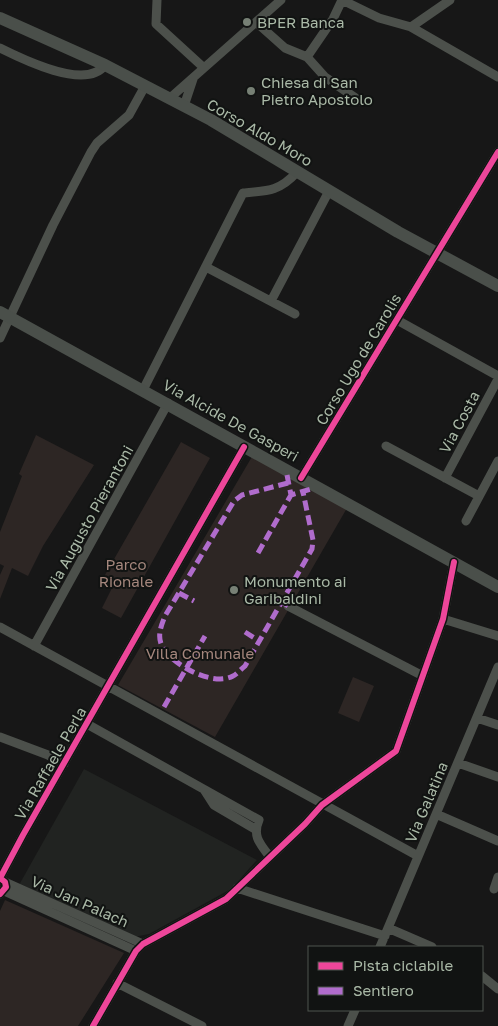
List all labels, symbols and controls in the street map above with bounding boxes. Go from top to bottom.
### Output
place label: BPER Banca [257,13,344,31]
marker: BPER Banca [241,16,253,28]
place label: Chiesa di San Pietro Apostolo [261,73,373,108]
marker: Chiesa di San Pietro Apostolo [245,85,257,97]
street label: Corso Aldo Moro [204,95,316,169]
street label: Corso Ugo de Carolis [312,290,404,428]
street label: Via Alcide De Gasperi [160,375,302,465]
street label: Via Costa [435,388,483,456]
street label: Via Augusto Pierantoni [41,442,137,594]
park label: Parco Rionale [99,555,153,590]
place label: Monumento ai Garibaldini [244,572,347,607]
marker: Monumento ai Garibaldini [228,584,240,596]
park label: Villa Comunale [146,644,255,662]
street label: Via Raffaele Perla [10,703,90,823]
street label: Via Galatina [401,759,451,845]
street label: Via Jan Palach [28,871,132,931]
legend [308,946,483,1011]
text: Pista ciclabile [353,956,454,974]
text: Sentiero [353,981,414,999]

